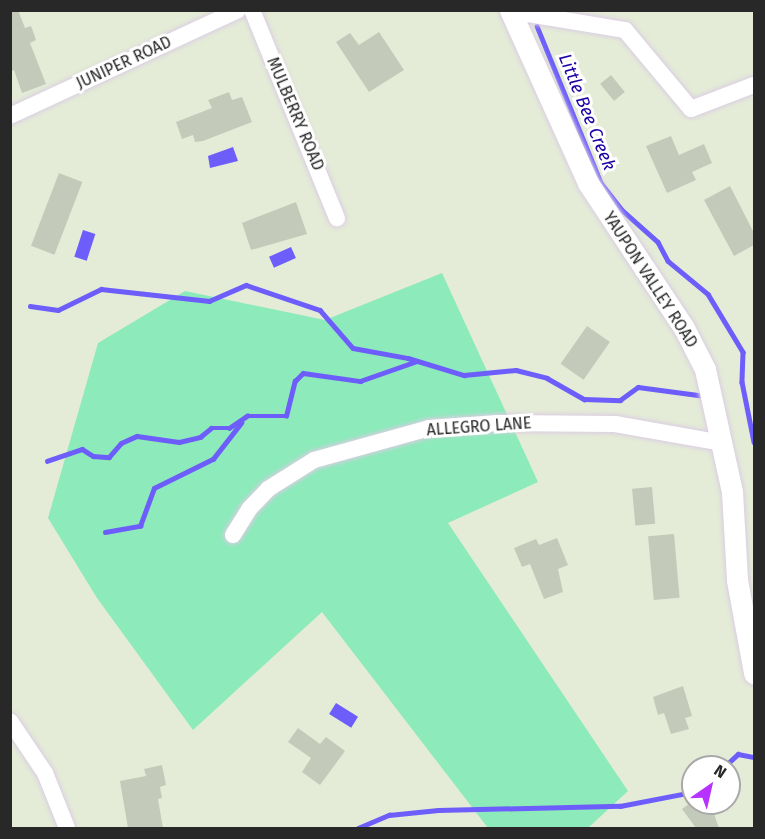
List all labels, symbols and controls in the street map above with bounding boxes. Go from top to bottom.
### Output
street label: JUNIPER ROAD [73,33,175,93]
water label: Little Bee Creek [554,51,620,173]
street label: MULBERRY ROAD [262,54,328,174]
street label: YAUPON VALLEY ROAD [599,208,701,352]
street label: ALLEGRO LANE [426,414,532,440]
north arrow [681,755,741,815]
text: N [711,760,730,782]

